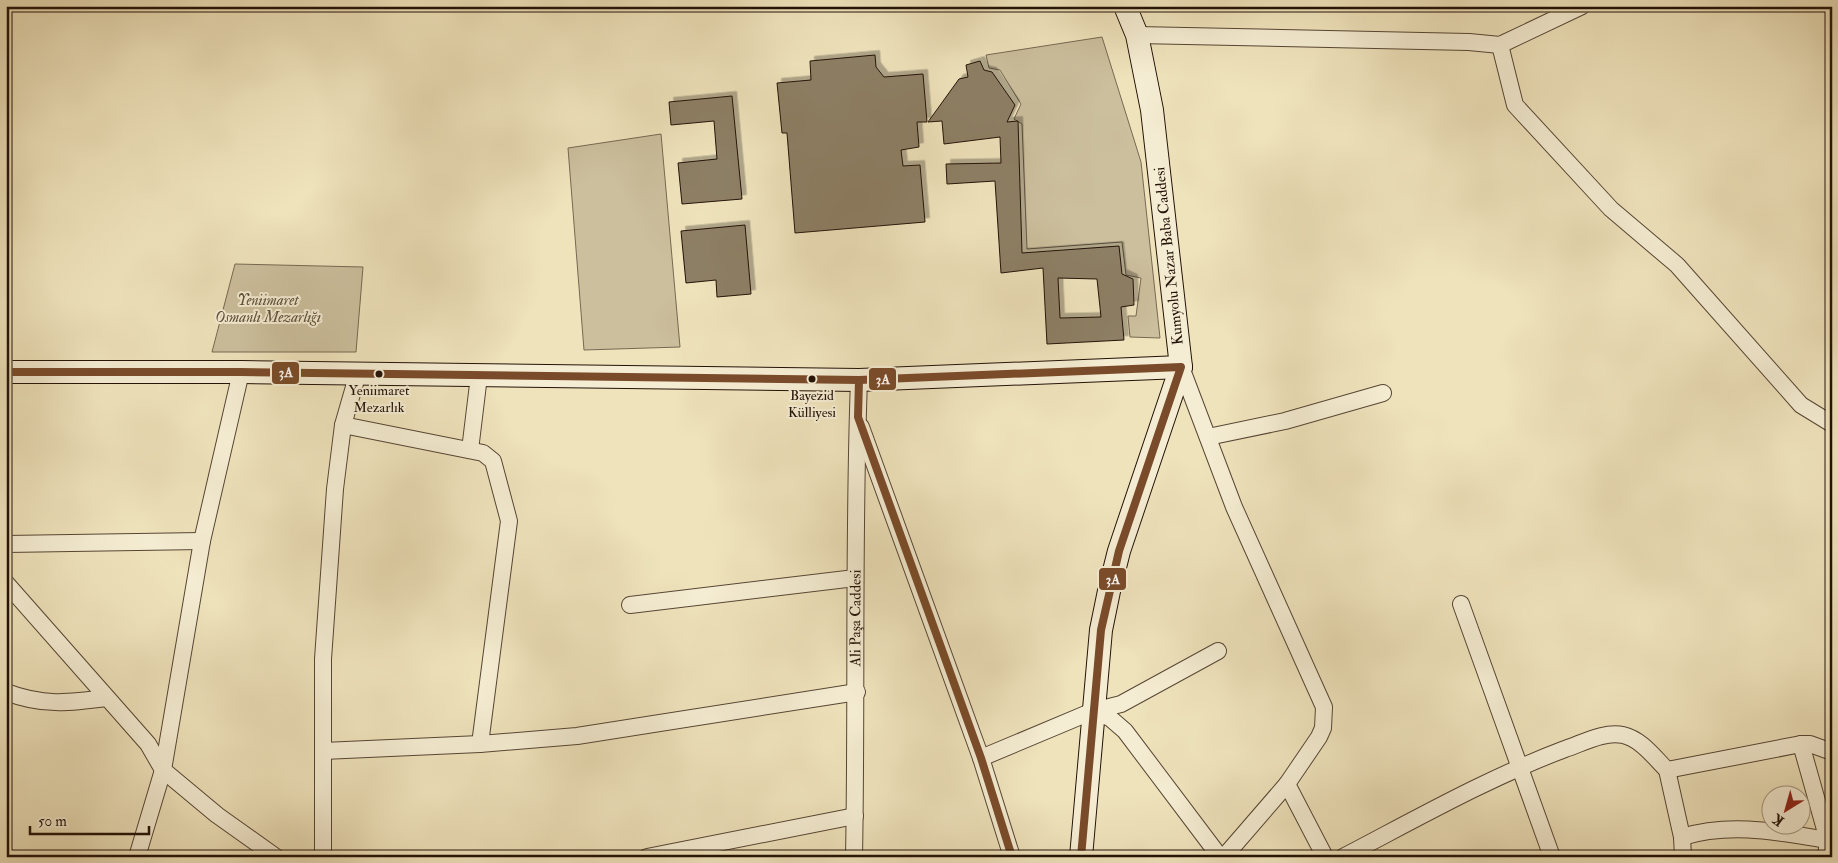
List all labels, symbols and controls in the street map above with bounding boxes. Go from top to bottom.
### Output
street label: Kumyolu Nazar Baba Caddesi [1150,166,1188,346]
park label: Yeniimaret Osmanlı Mezarlığı [215,291,321,327]
line badge: 3A [271,361,300,385]
text: 3A [279,364,293,381]
line badge: 3A [868,367,897,391]
marker: Yeniimaret Mezarlık [374,369,384,379]
text: 3A [876,371,890,388]
marker: Bayezid Külliyesi [807,374,817,384]
place label: Yeniimaret Mezarlık [348,382,410,416]
place label: Bayezid Külliyesi [788,387,836,422]
line badge: 3A [1098,567,1127,591]
street label: Ali Paşa Caddesi [846,569,865,668]
text: 3A [1106,571,1120,588]
north arrow [1760,786,1810,836]
scale bar [30,803,149,835]
text: K [1768,810,1788,830]
text: 50 m [38,812,67,831]

